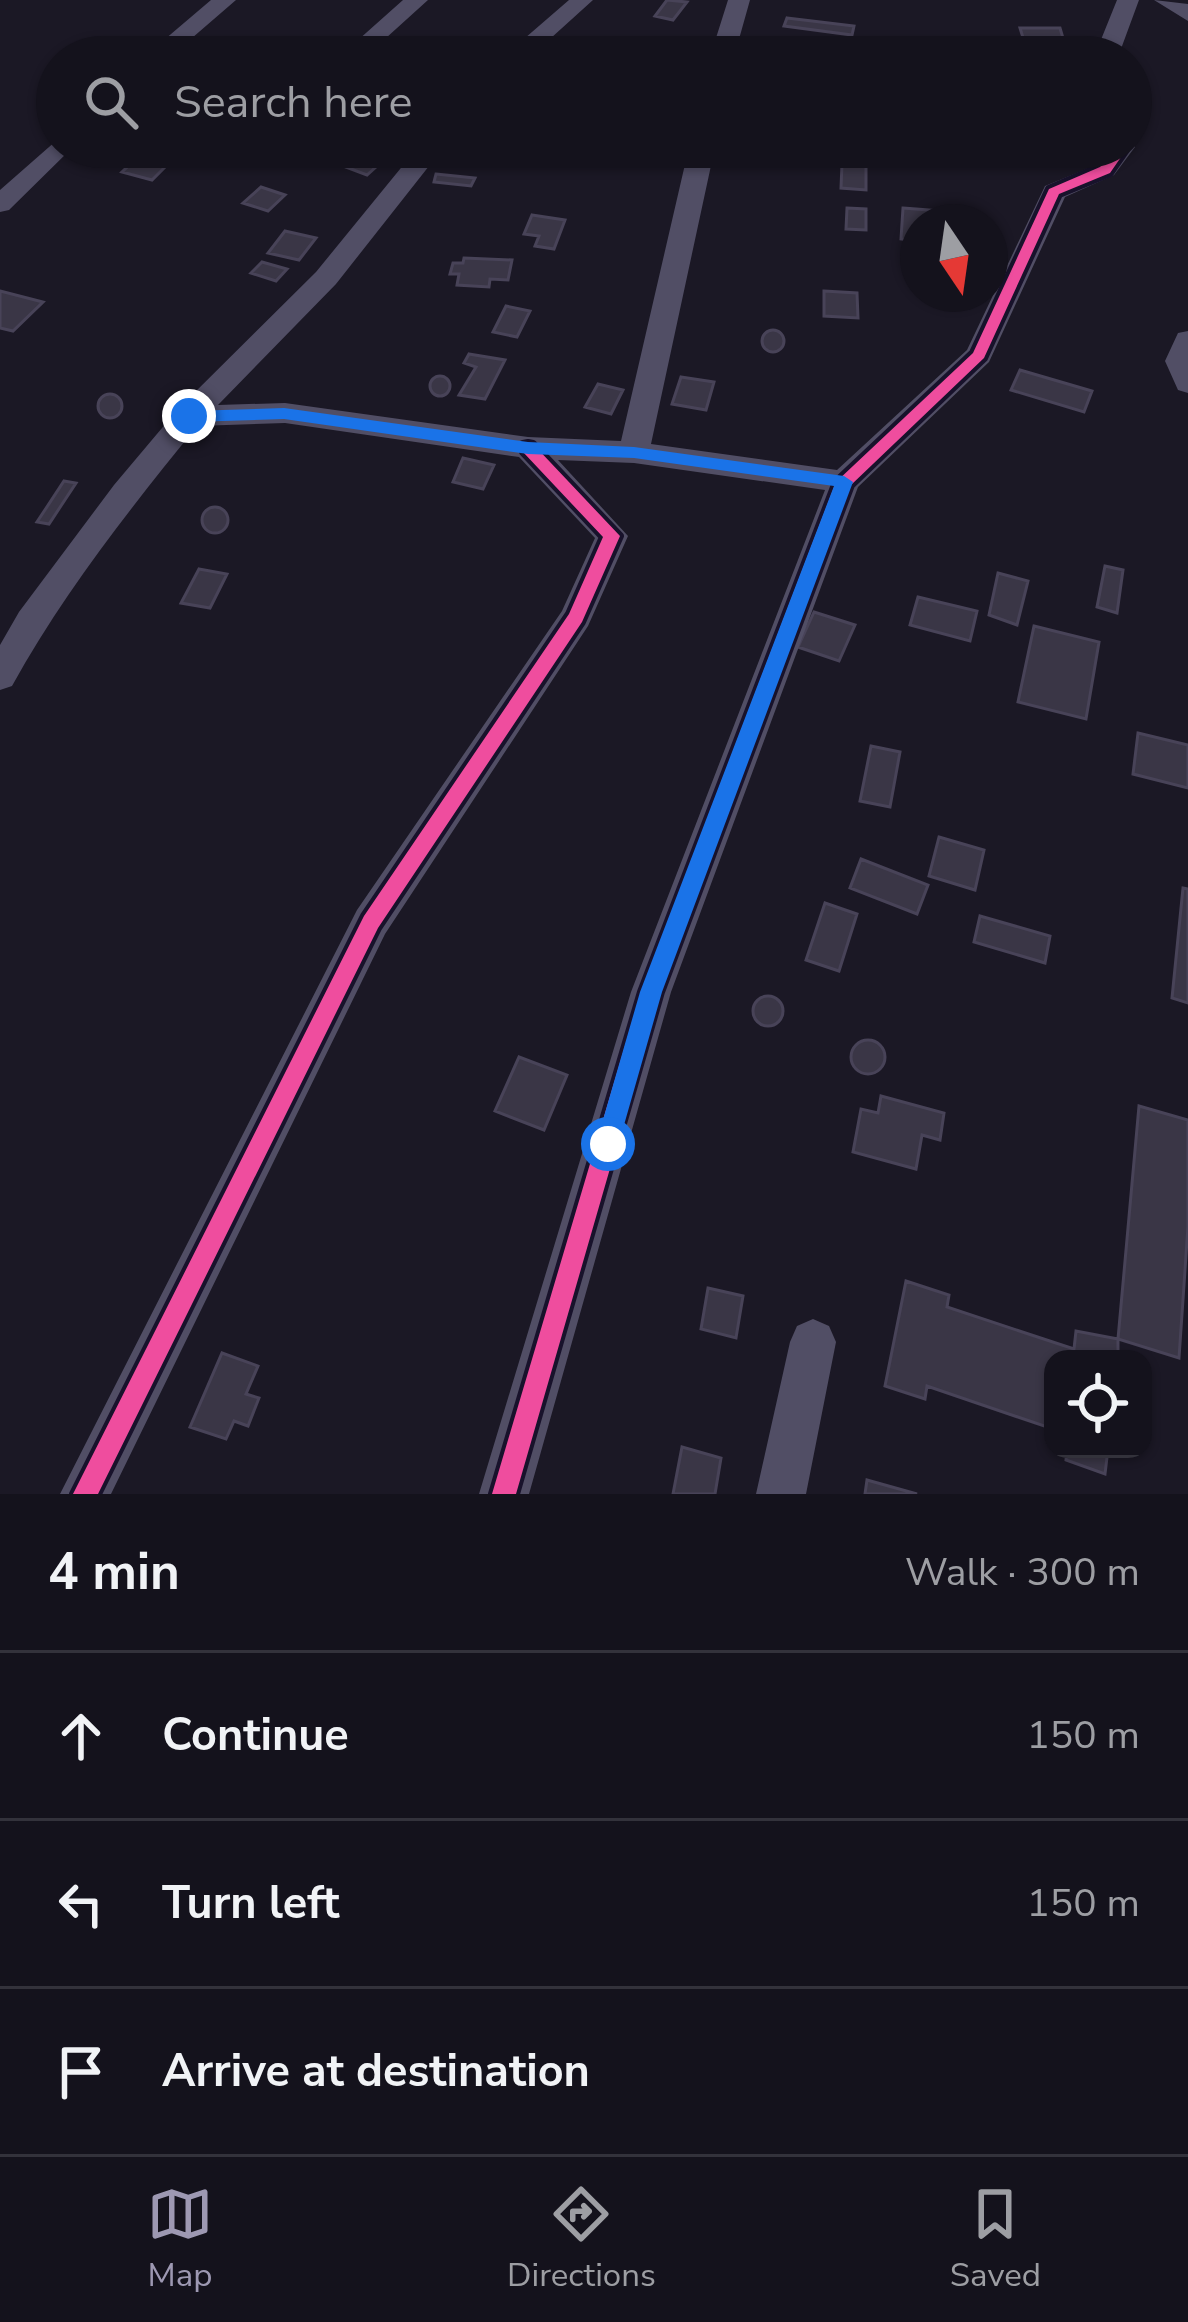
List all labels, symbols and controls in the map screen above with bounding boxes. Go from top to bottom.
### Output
search box [36,36,1152,168]
icon: search [78,69,144,135]
text: Search here [174,72,413,133]
north arrow [900,204,1008,312]
route end [162,389,216,443]
route start [581,1117,635,1171]
map controls [1044,1350,1152,1458]
button: locate [1044,1350,1152,1458]
text: 4 min [48,1537,180,1607]
text: Walk · 300 m [905,1546,1140,1599]
icon: ahead [48,1703,114,1769]
text: Continue [162,1705,349,1766]
text: 150 m [1026,1709,1140,1762]
icon: left [48,1871,114,1937]
text: Turn left [162,1873,340,1934]
text: 150 m [1026,1877,1140,1930]
icon: arrive [48,2039,114,2105]
text: Arrive at destination [162,2041,590,2102]
tab: Map [147,2181,213,2298]
tab: Directions [507,2181,656,2298]
tab: Saved [950,2181,1041,2298]

